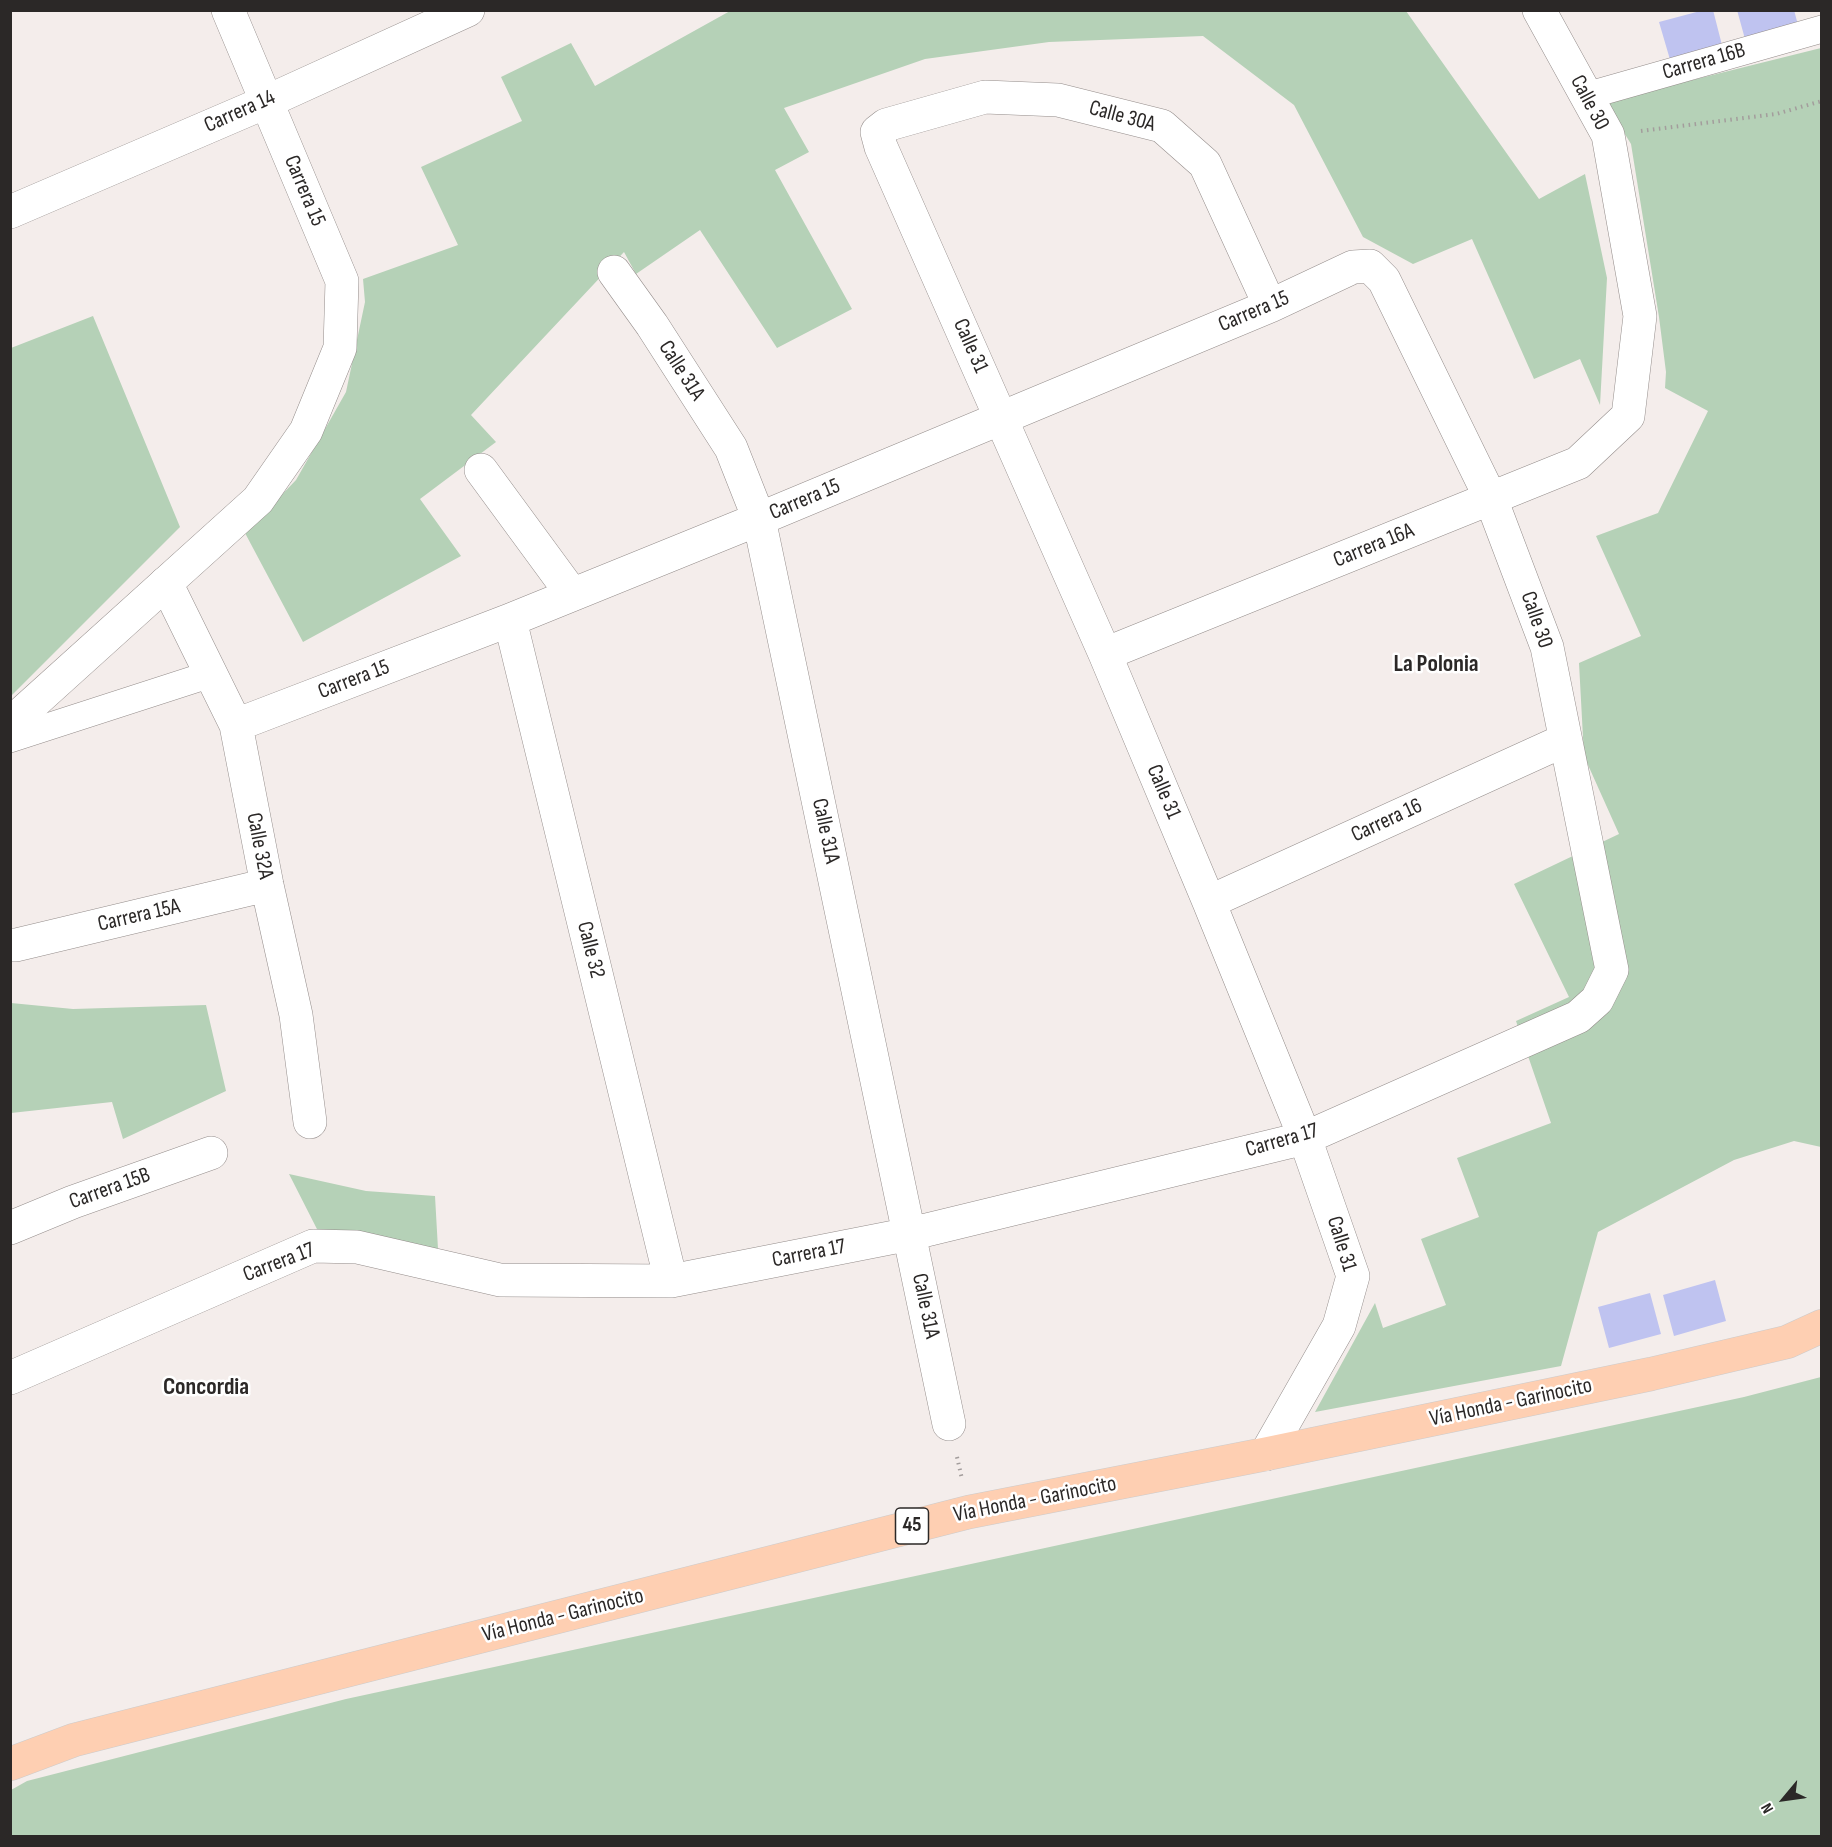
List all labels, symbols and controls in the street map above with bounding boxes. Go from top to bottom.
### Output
street label: Carrera 16B [1660,38,1748,86]
street label: Calle 30 [1564,71,1614,135]
street label: Carrera 14 [201,85,279,139]
street label: Calle 30A [1086,96,1158,138]
street label: Carrera 15 [277,152,331,230]
street label: Carrera 15 [1215,285,1293,339]
street label: Calle 31 [947,315,993,377]
street label: Calle 31A [652,336,710,406]
street label: Carrera 15 [766,473,844,527]
street label: Carrera 16A [1330,518,1418,574]
street label: Calle 30 [1514,588,1558,652]
district label: La Polonia [1393,651,1479,679]
street label: Carrera 15 [315,654,393,706]
street label: Calle 31 [1140,761,1186,823]
street label: Carrera 16 [1347,793,1427,849]
street label: Calle 31A [805,796,845,866]
street label: Calle 32A [240,811,278,881]
street label: Carrera 15A [95,894,183,938]
street label: Calle 32 [570,919,610,981]
street label: Carrera 17 [1243,1118,1321,1164]
street label: Carrera 15B [66,1162,154,1216]
street label: Calle 31 [1320,1213,1362,1275]
street label: Carrera 17 [770,1234,848,1274]
street label: Carrera 17 [240,1237,318,1289]
street label: Calle 31A [905,1271,945,1341]
street label: Vía Honda - Garinocito [1427,1373,1595,1433]
district label: Concordia [163,1374,249,1402]
street label: Vía Honda - Garinocito [951,1471,1119,1529]
road number: 45 [896,1508,928,1544]
street label: Vía Honda - Garinocito [480,1583,646,1649]
north arrow [1754,1769,1814,1829]
text: N [1757,1800,1778,1816]

